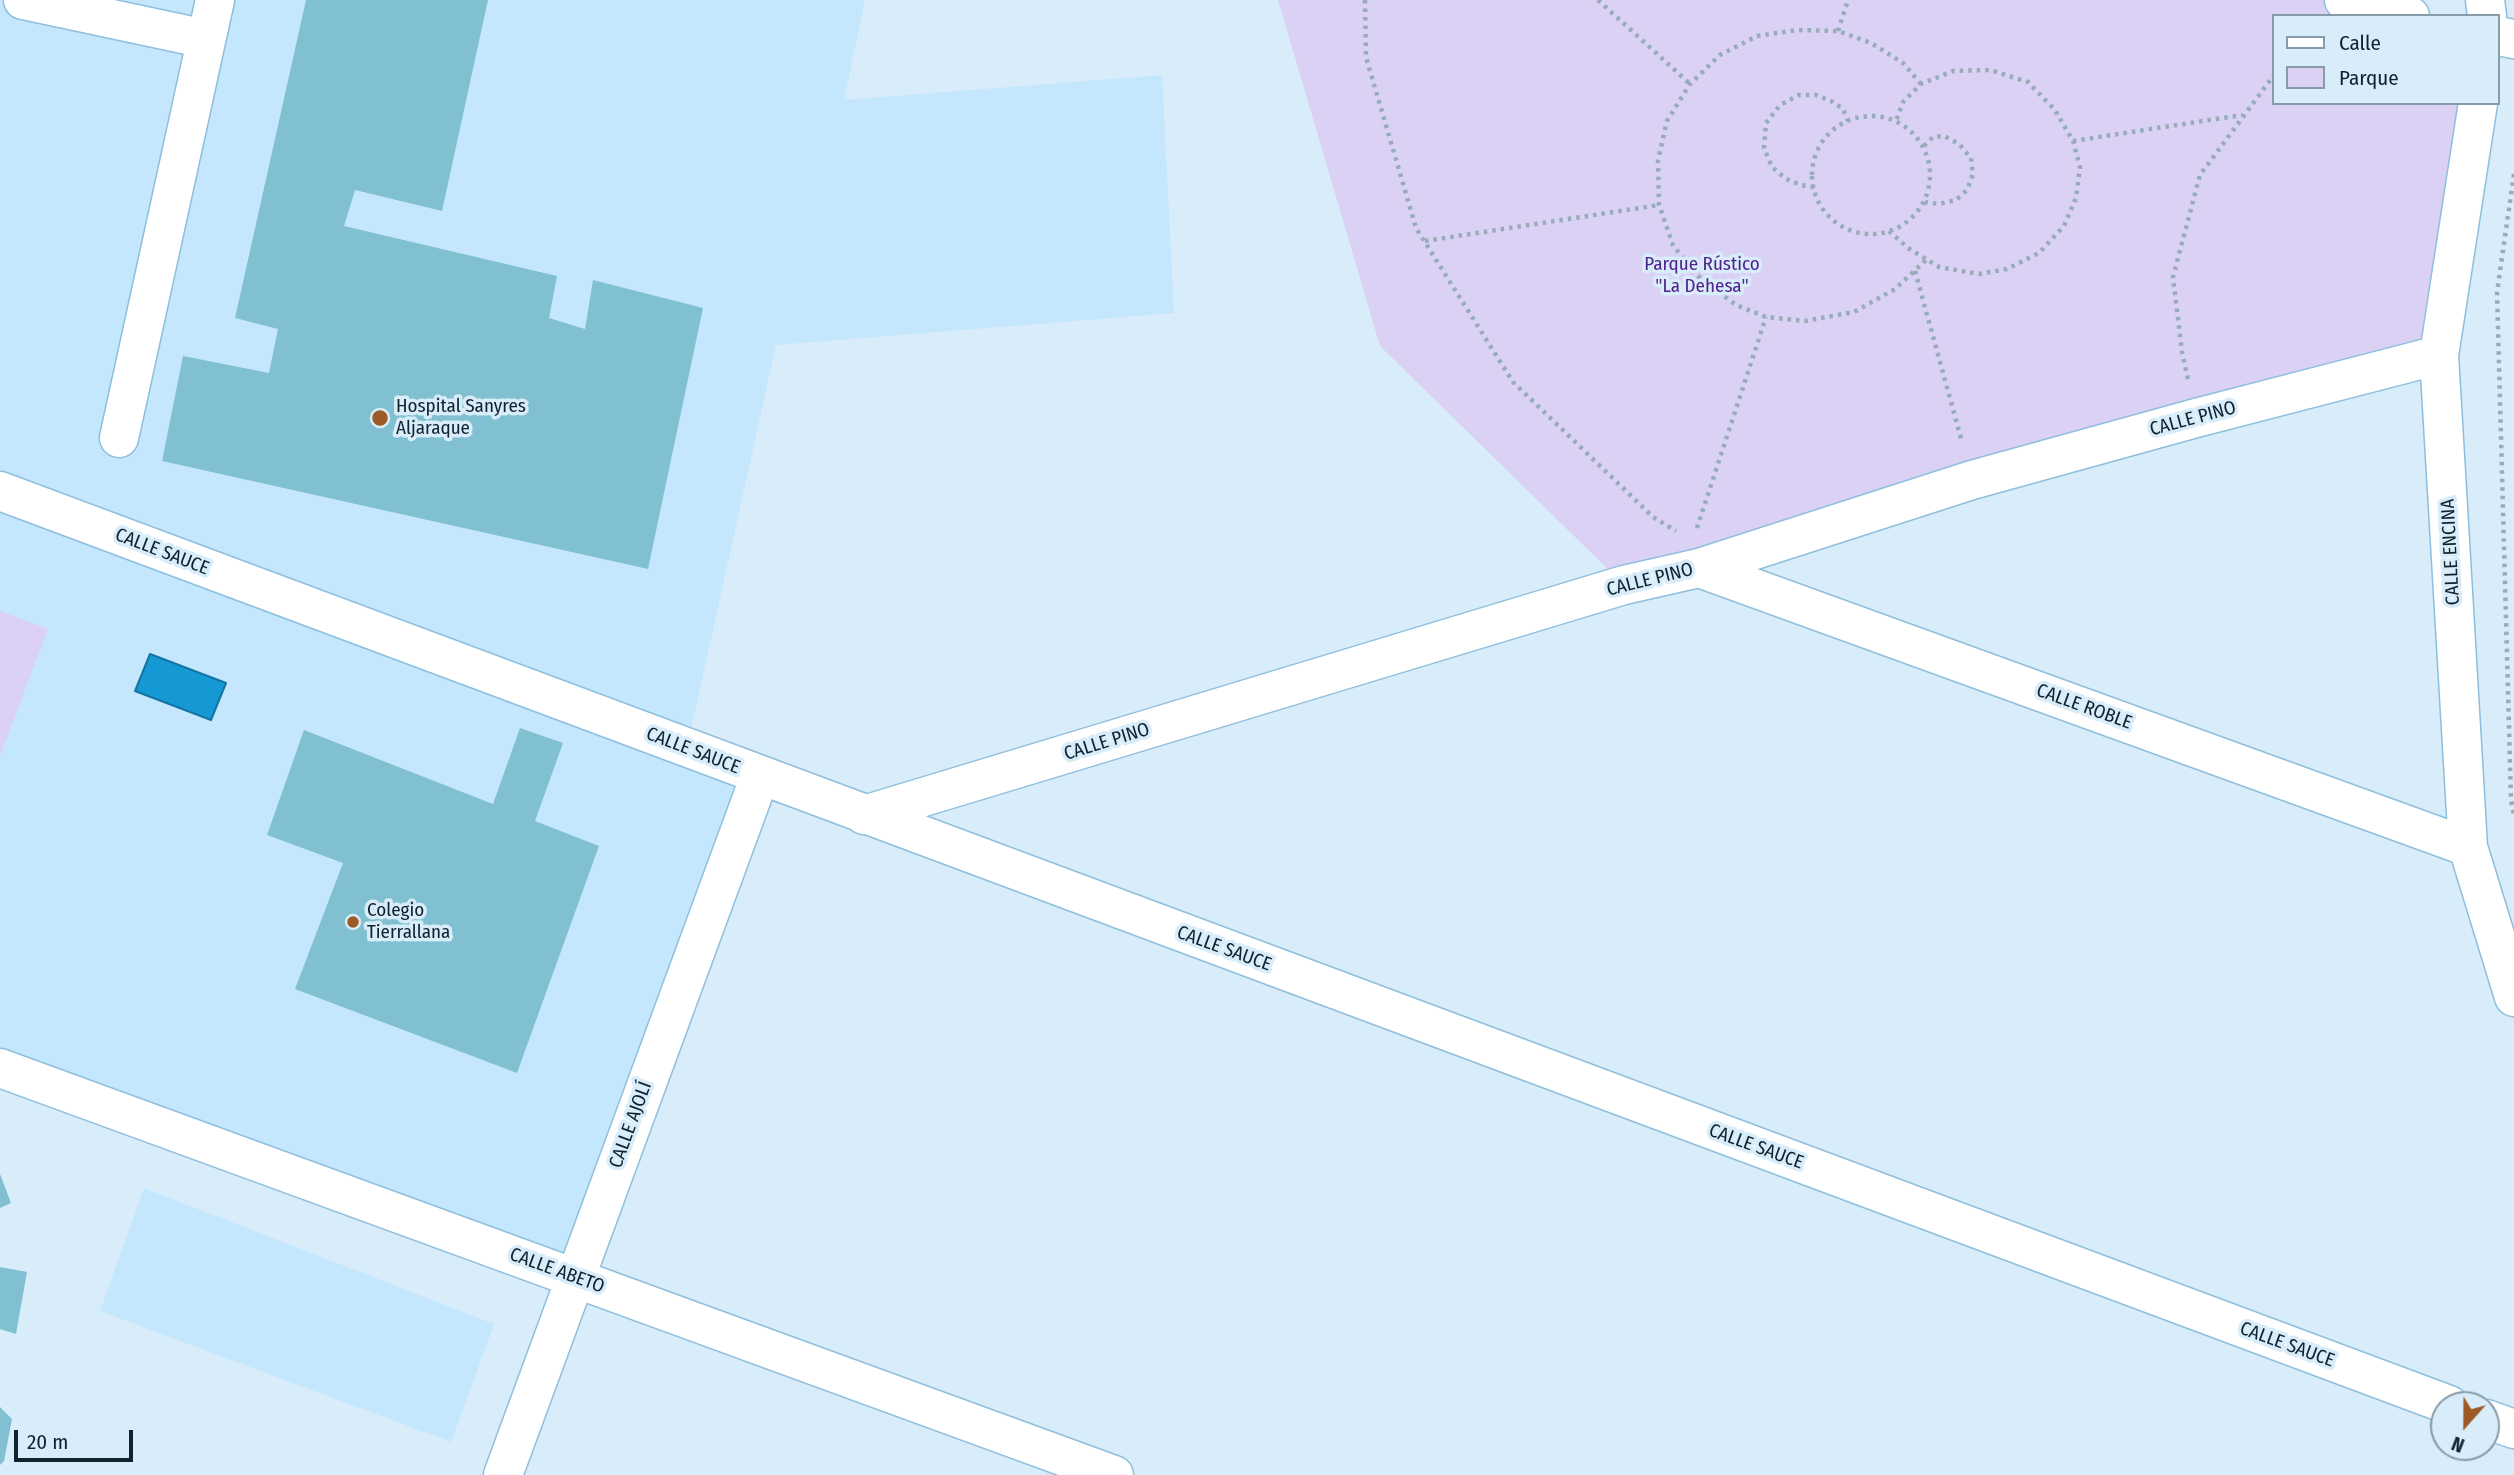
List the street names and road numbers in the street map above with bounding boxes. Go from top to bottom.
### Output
street label: CALLE PINO [2147,397,2239,441]
street label: CALLE ENCINA [2437,498,2465,606]
street label: CALLE SAUCE [112,524,212,580]
street label: CALLE PINO [1604,558,1696,602]
street label: CALLE ROBLE [2033,679,2135,735]
street label: CALLE PINO [1061,718,1153,766]
street label: CALLE SAUCE [643,723,743,779]
street label: CALLE SAUCE [1174,921,1274,977]
street label: CALLE AJOLÍ [605,1079,657,1171]
street label: CALLE SAUCE [1706,1119,1806,1175]
street label: CALLE ABETO [506,1243,608,1299]
street label: CALLE SAUCE [2237,1317,2337,1373]

